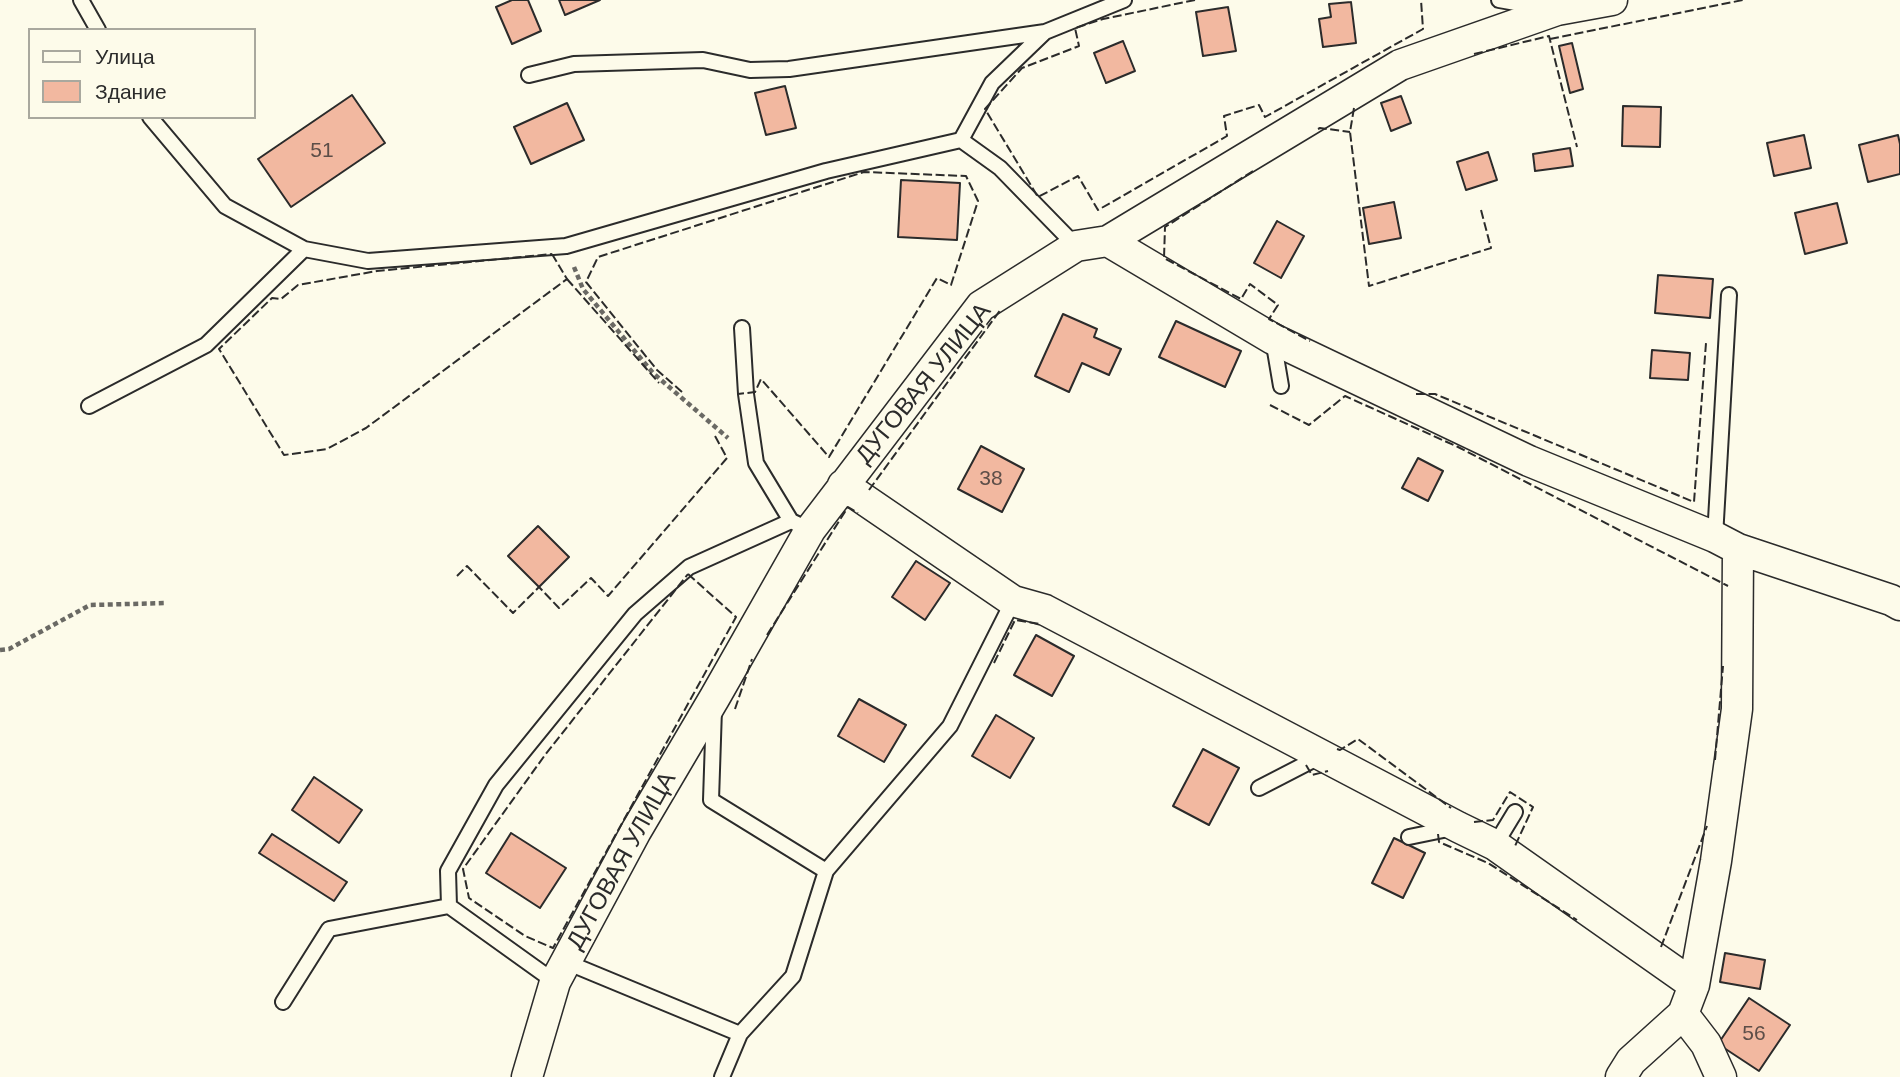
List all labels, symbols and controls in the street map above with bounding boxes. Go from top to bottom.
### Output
legend [28,28,256,119]
text: Улица [95,45,155,68]
text: Здание [95,80,167,103]
house number: 51 [310,138,334,164]
street label: ДУГОВАЯ УЛИЦА [850,298,998,470]
house number: 38 [979,466,1003,492]
street label: ДУГОВАЯ УЛИЦА [561,767,683,955]
house number: 56 [1742,1021,1766,1047]

